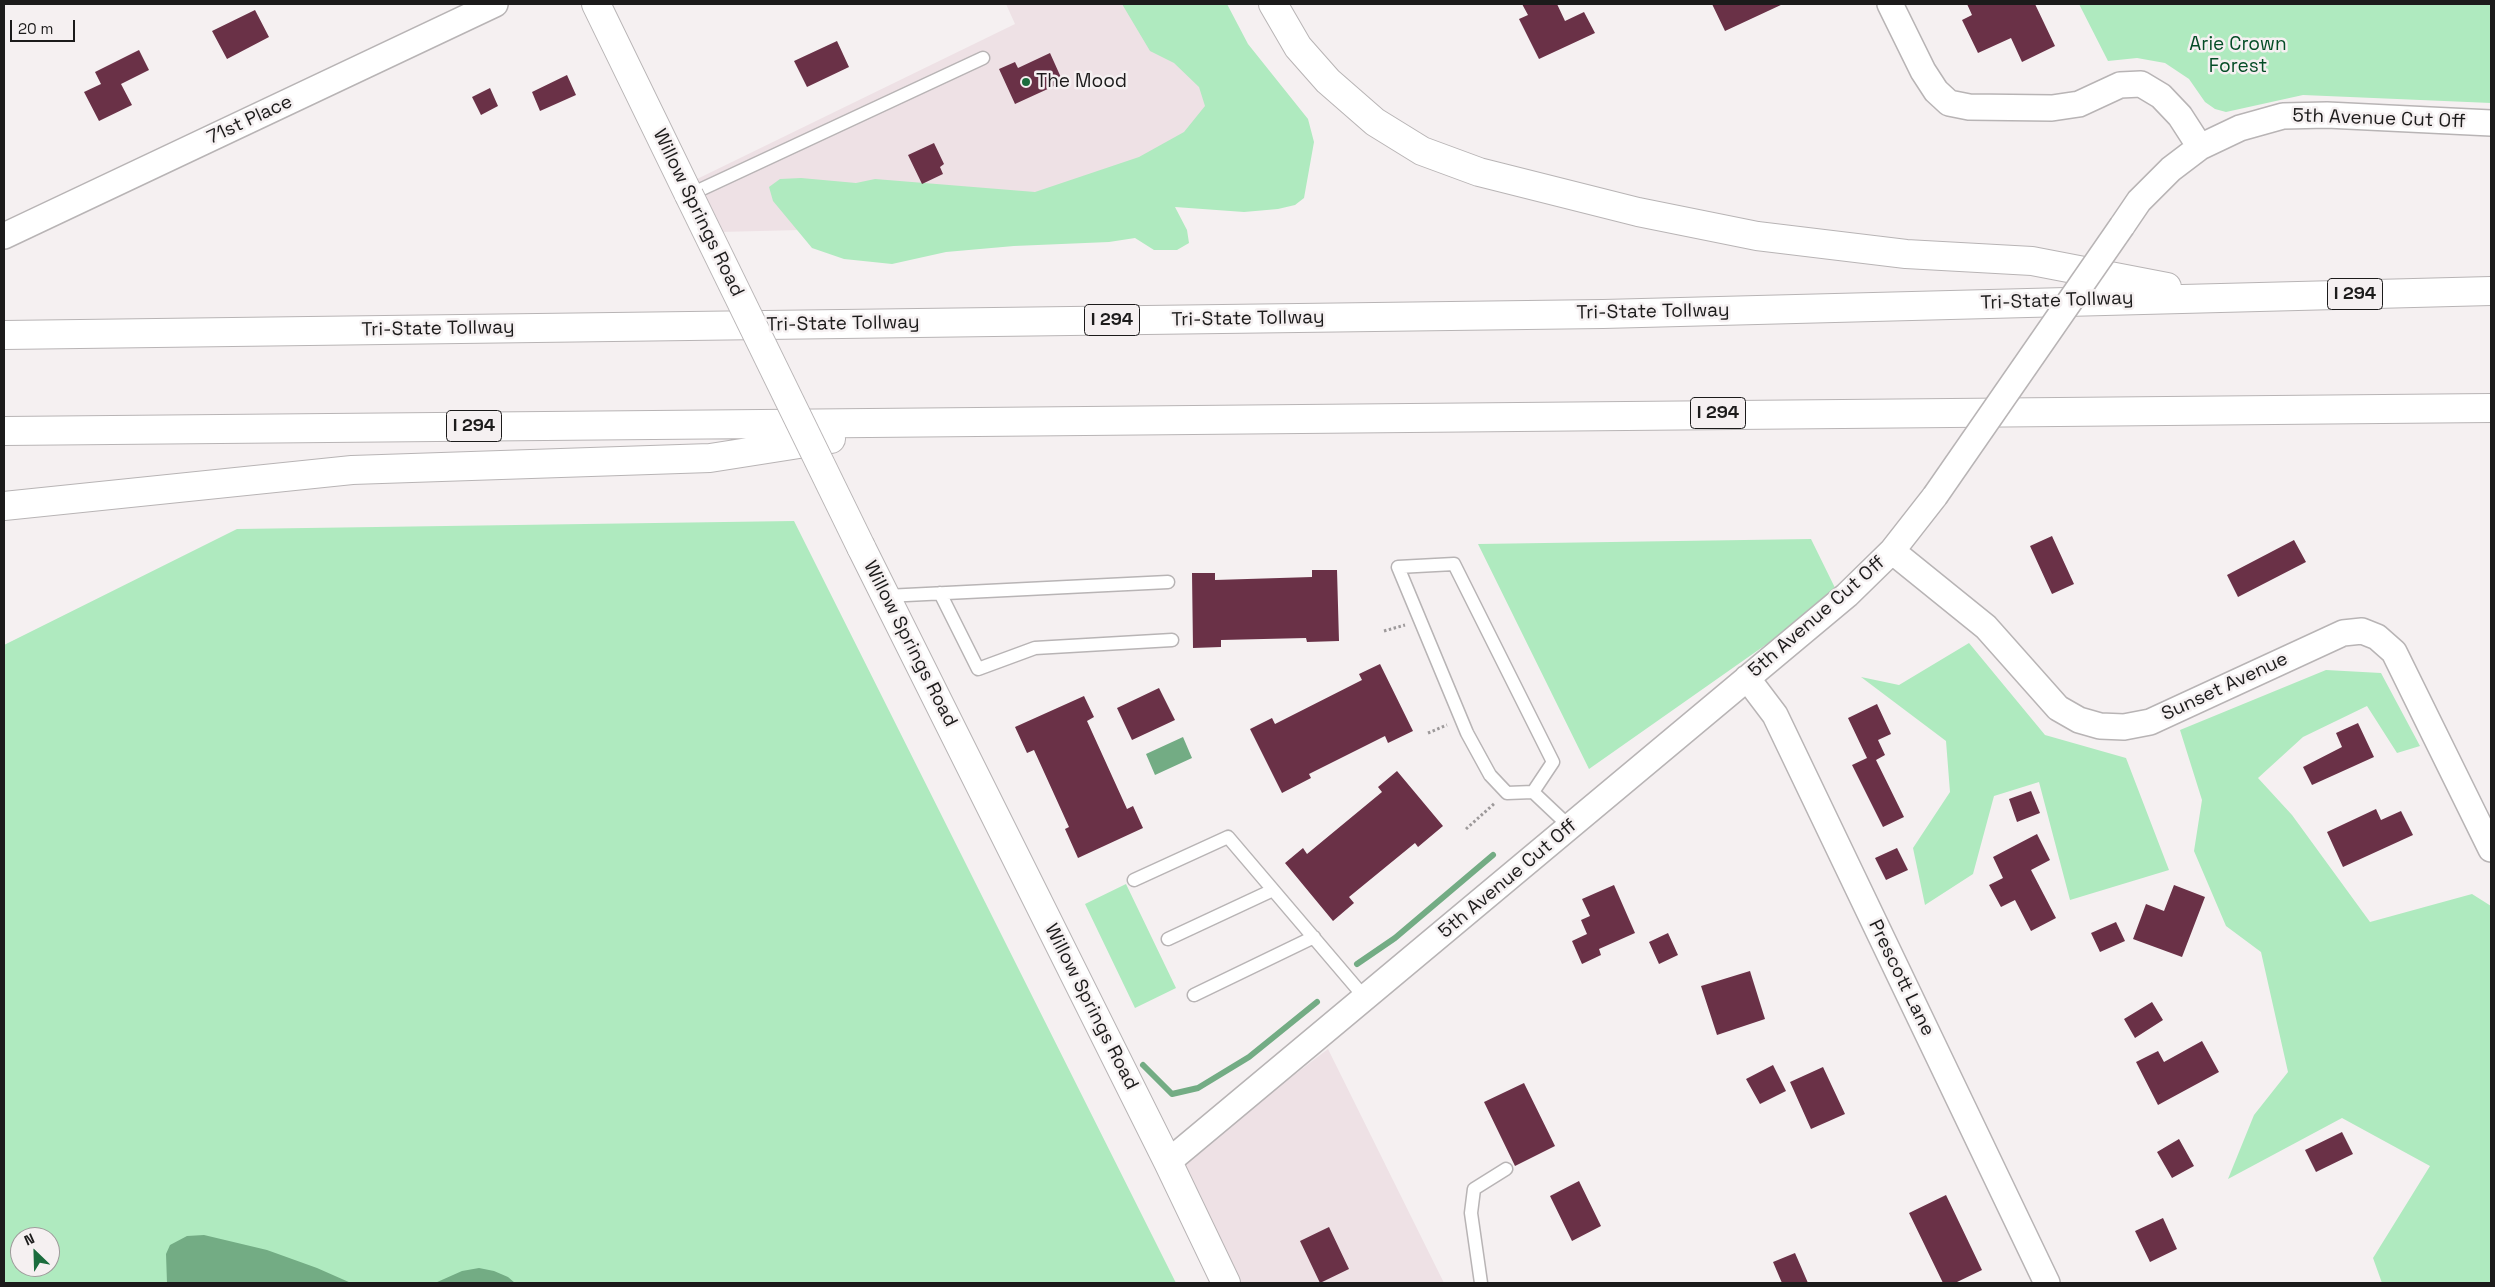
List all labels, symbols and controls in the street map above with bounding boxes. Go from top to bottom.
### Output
scale bar [12,10,78,42]
text: 20 m [18,19,53,38]
park label: Arie Crown Forest [2189,34,2287,78]
place label: The Mood [1036,71,1127,93]
marker: The Mood [1020,76,1032,88]
street label: 71st Place [204,90,296,150]
street label: 5th Avenue Cut Off [2292,105,2466,133]
street label: Willow Springs Road [648,126,748,300]
road number: I 294 [2328,278,2382,310]
street label: Tri-State Tollway [1980,287,2134,315]
street label: Tri-State Tollway [1576,299,1730,325]
road number: I 294 [1084,304,1140,336]
street label: Tri-State Tollway [1171,306,1325,332]
street label: Tri-State Tollway [766,311,920,337]
street label: Tri-State Tollway [361,316,515,342]
road number: I 294 [1690,398,1746,428]
road number: I 294 [446,411,502,442]
street label: 5th Avenue Cut Off [1744,552,1890,682]
street label: Willow Springs Road [858,557,962,731]
street label: Sunset Avenue [2158,648,2292,726]
street label: 5th Avenue Cut Off [1434,815,1582,943]
street label: Prescott Lane [1863,916,1939,1040]
street label: Willow Springs Road [1039,920,1143,1094]
north arrow [10,1227,60,1277]
text: N [21,1229,37,1249]

